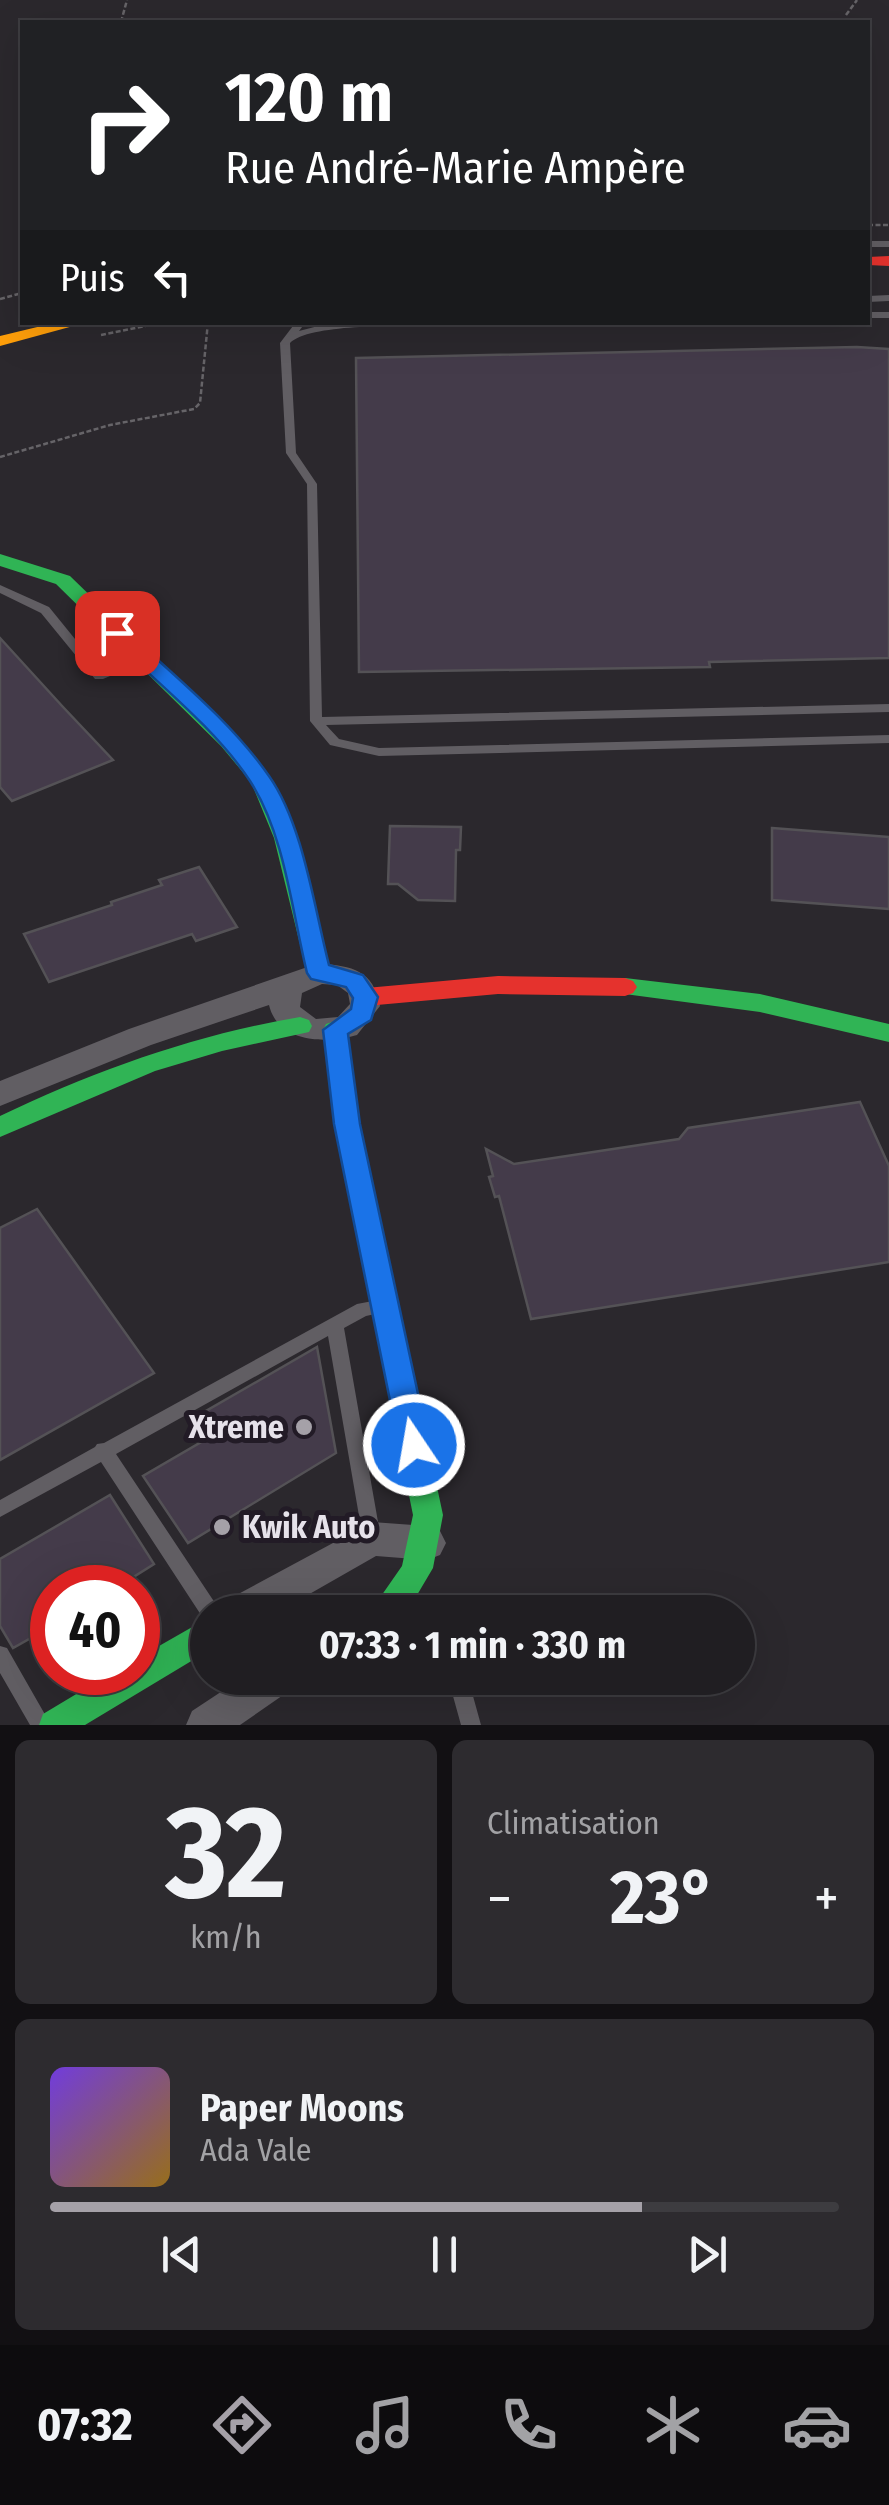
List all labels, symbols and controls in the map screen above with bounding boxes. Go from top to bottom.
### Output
text: 120 m [225,56,393,140]
icon: right [60,60,190,190]
text: Rue André-Marie Ampère [225,141,686,195]
icon: left [145,250,200,305]
text: Puis [60,255,125,301]
pin [75,591,160,676]
icon: arrive [90,606,145,661]
position arrow [362,1393,466,1497]
place label: Xtreme [188,1408,284,1446]
marker: Xtreme [293,1416,315,1438]
place label: Kwik Auto [242,1508,375,1546]
marker: Kwik Auto [211,1516,233,1538]
speed limit sign: 40 [30,1565,160,1695]
text: 07:33 · 1 min · 330 m [319,1622,626,1668]
text: 32 [166,1775,286,1931]
text: Climatisation [487,1804,660,1842]
text: 23° [610,1853,716,1943]
text: − [487,1866,512,1932]
text: + [814,1866,839,1932]
text: km/h [190,1918,262,1956]
text: Paper Moons [200,2085,404,2131]
text: Ada Vale [200,2131,312,2169]
icon: previous [154,2227,209,2282]
icon: pause [417,2227,472,2282]
icon: next [680,2227,735,2282]
icon: directions [207,2390,277,2460]
icon: music [350,2390,420,2460]
icon: phone [494,2390,564,2460]
icon: climate [638,2390,708,2460]
icon: car [782,2390,852,2460]
text: 07:32 [37,2398,133,2452]

